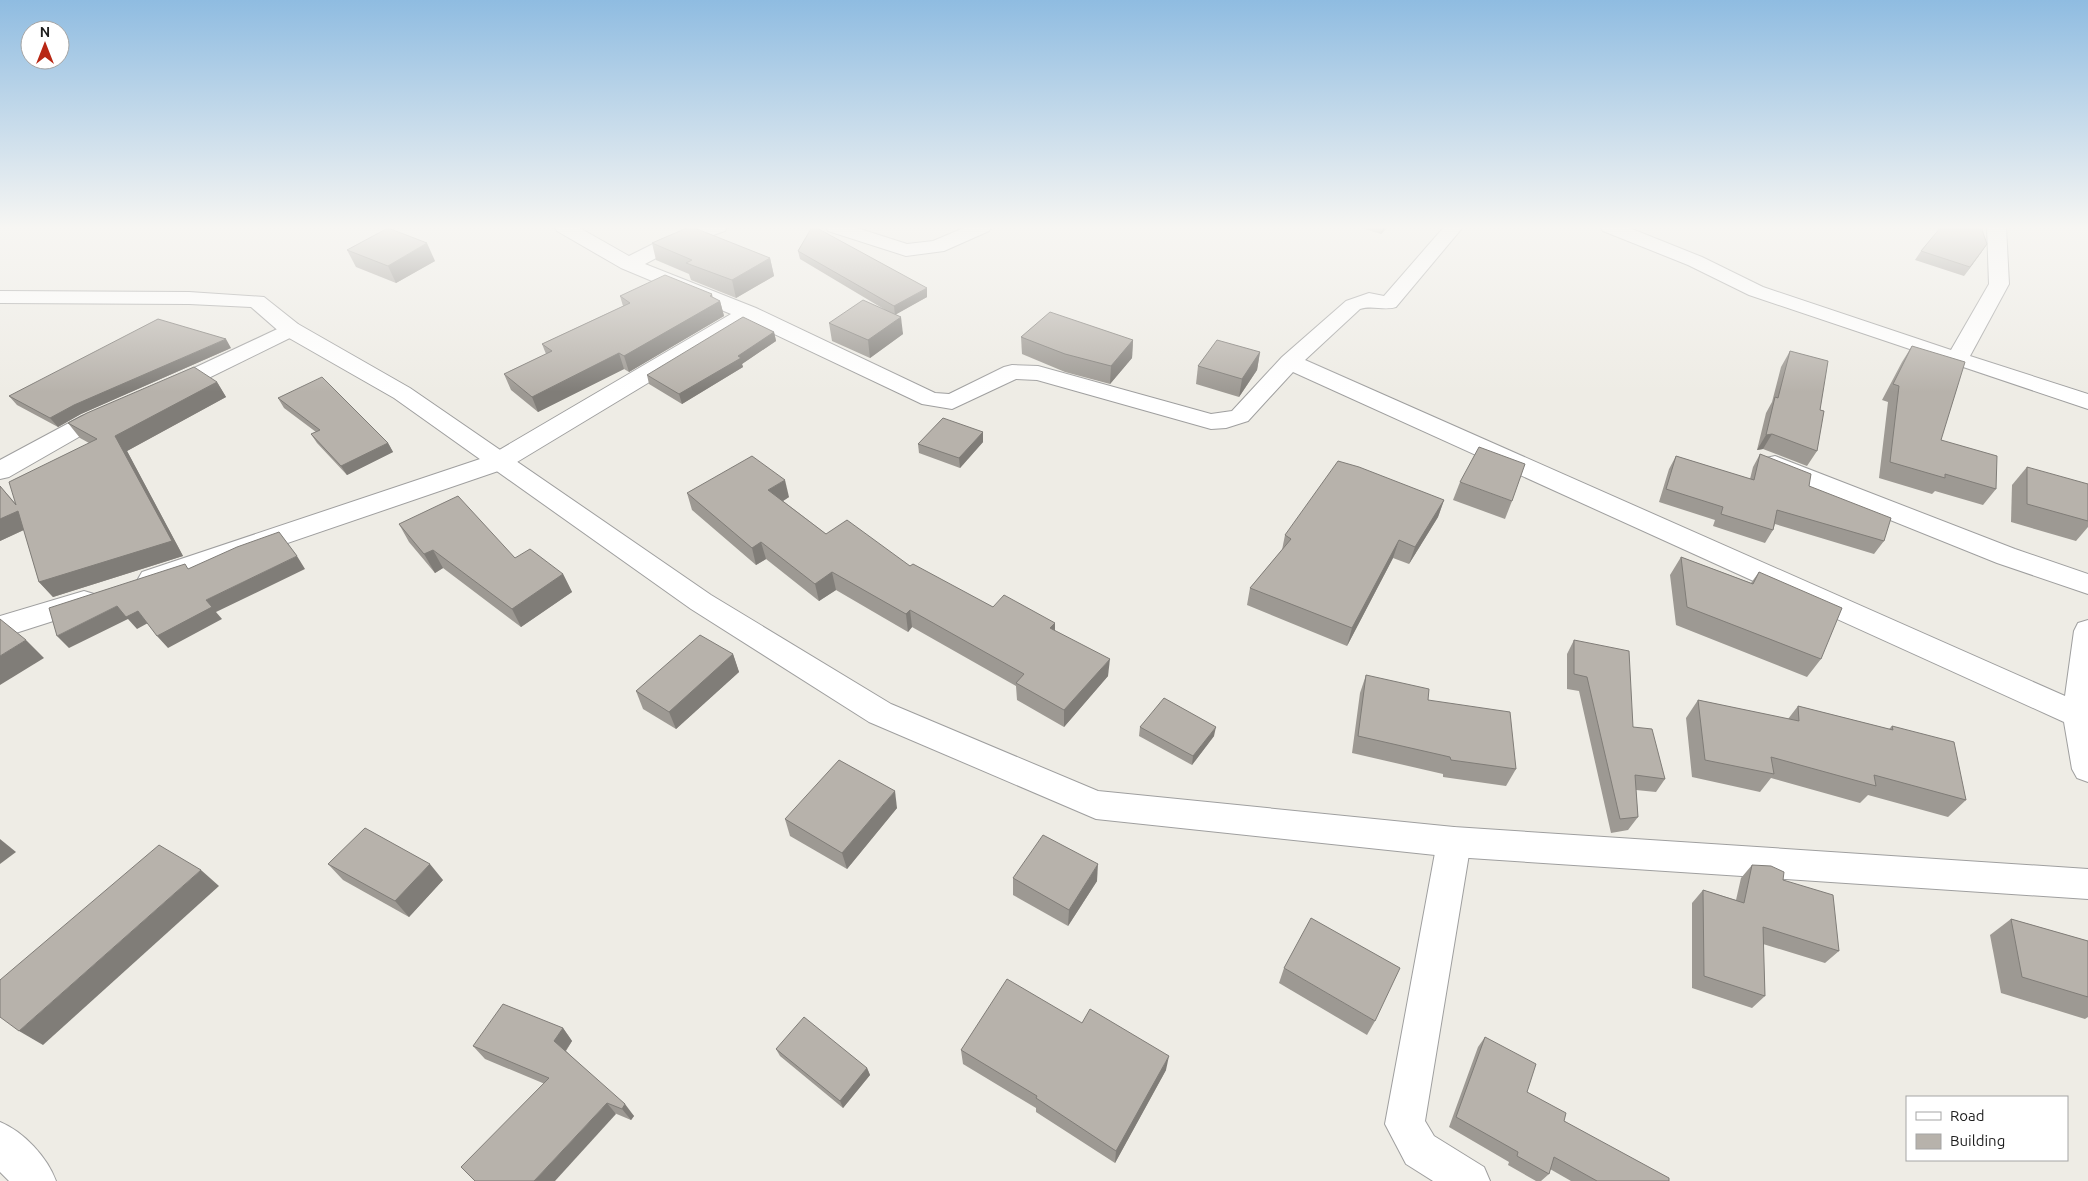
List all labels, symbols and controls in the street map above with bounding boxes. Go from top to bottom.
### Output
north arrow [20,20,70,70]
text: N [40,24,50,40]
legend [1906,1096,2068,1161]
text: Road [1950,1107,1985,1124]
text: Building [1950,1132,2005,1149]

